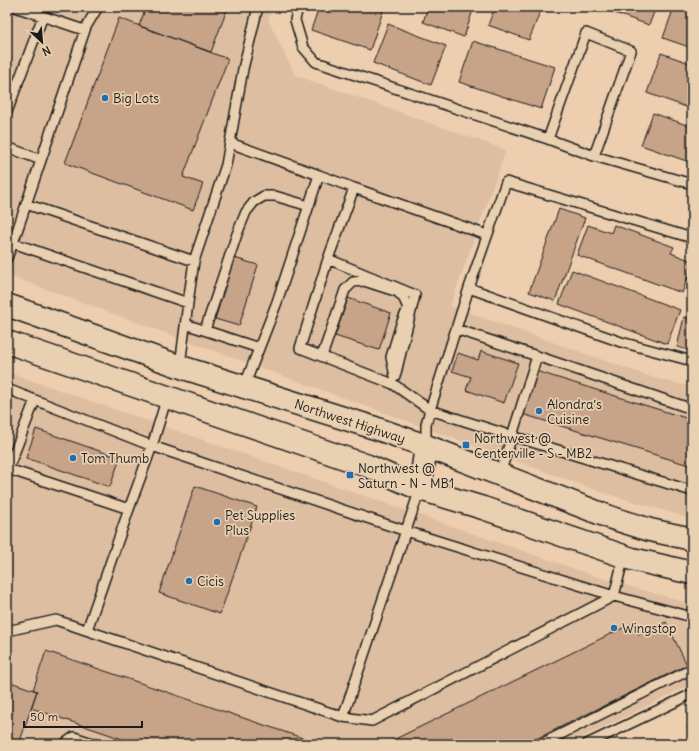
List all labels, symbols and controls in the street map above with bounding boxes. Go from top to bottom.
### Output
north arrow [22,22,62,62]
text: N [40,43,53,59]
place label: Big Lots [113,90,159,107]
marker: Big Lots [100,93,110,103]
street label: Northwest Highway [292,396,408,447]
place label: Alondra’s Cuisine [547,396,602,428]
marker: Alondra’s Cuisine [534,406,544,416]
place label: Northwest @ Centerville - S - MB2 [474,430,592,462]
marker: Northwest @ Centerville - S - MB2 [461,440,471,450]
place label: Tom Thumb [81,450,149,467]
marker: Tom Thumb [68,453,78,463]
place label: Northwest @ Saturn - N - MB1 [358,460,454,492]
marker: Northwest @ Saturn - N - MB1 [345,470,355,480]
place label: Pet Supplies Plus [225,507,295,539]
marker: Pet Supplies Plus [212,517,222,527]
place label: Cicis [197,573,224,590]
marker: Cicis [184,576,194,586]
place label: Wingstop [622,620,677,637]
marker: Wingstop [609,623,619,633]
scale bar [24,703,142,729]
text: 50 m [30,709,59,724]

